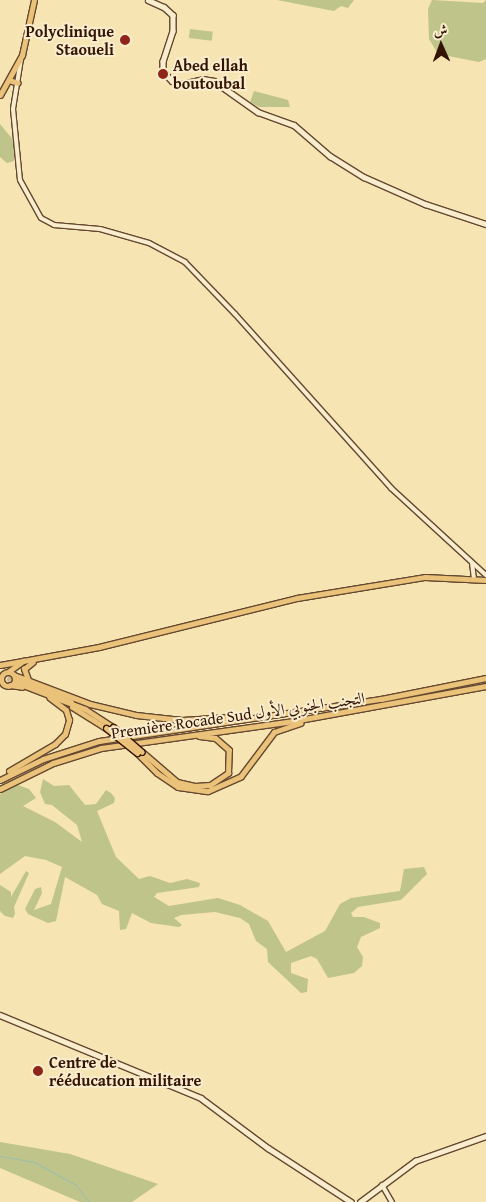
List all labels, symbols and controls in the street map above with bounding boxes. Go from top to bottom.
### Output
north arrow [416,20,466,70]
text: ش [433,20,448,40]
place label: Polyclinique Staoueli [26,21,114,59]
marker: Polyclinique Staoueli [118,33,132,47]
place label: Abed ellah boutoubal [173,55,248,93]
marker: Abed ellah boutoubal [157,68,169,80]
street label: Première Rocade Sud التجنب الجنوبي الأول [110,688,366,742]
place label: Centre de rééducation militaire [49,1052,201,1090]
marker: Centre de rééducation militaire [31,1064,45,1078]

